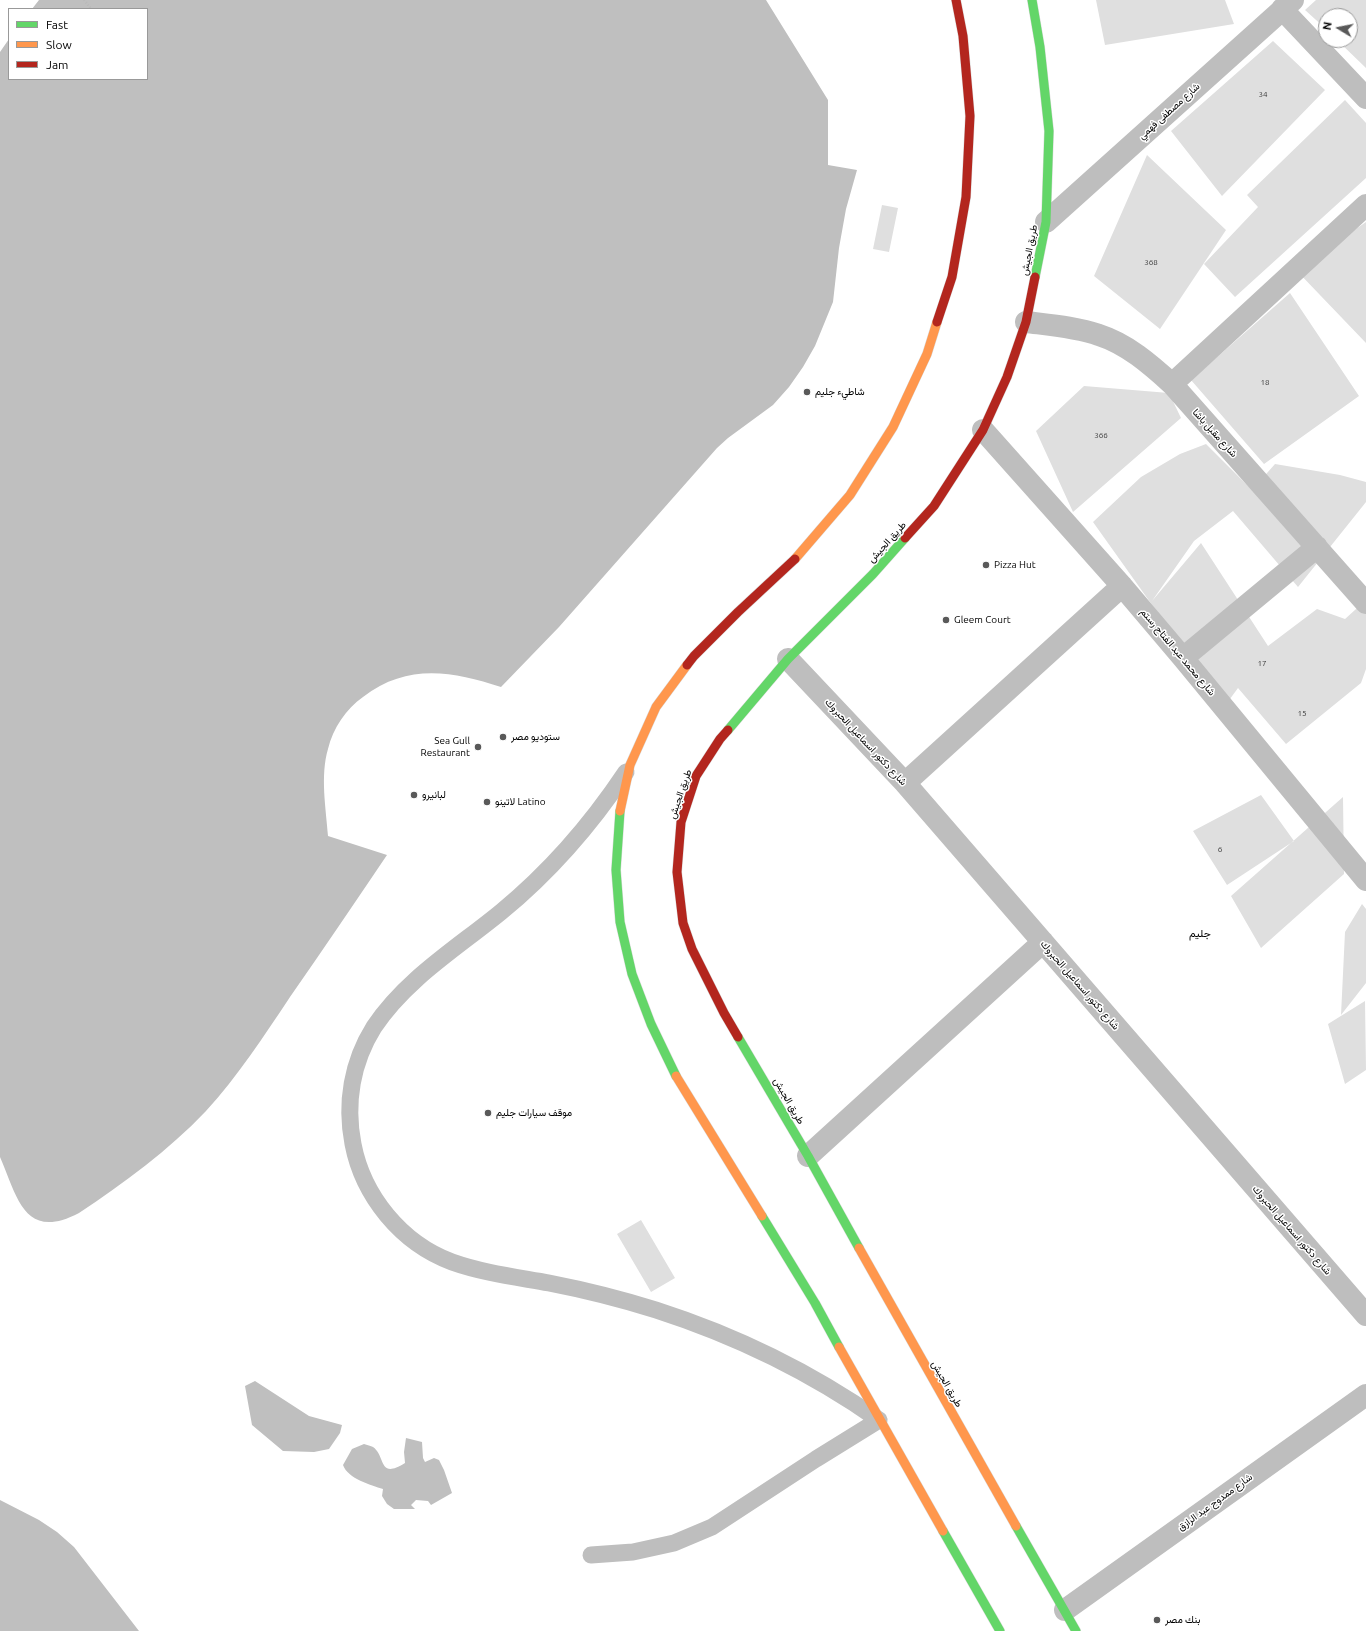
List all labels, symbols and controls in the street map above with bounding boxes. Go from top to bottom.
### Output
legend [8,8,148,80]
north arrow [1318,8,1358,48]
text: Fast [46,18,68,31]
text: N [1321,21,1334,31]
text: Slow [46,38,72,51]
text: Jam [46,58,68,71]
street label: شارع مصطفى فهمي [1136,80,1202,142]
house number: 34 [1258,89,1268,99]
street label: طريق الجيش [1018,224,1040,276]
house number: 368 [1144,257,1158,267]
house number: 18 [1260,377,1270,387]
place label: شاطيء جليم [815,386,865,398]
marker: شاطيء جليم [802,387,812,397]
street label: شارع مقبل باشا [1190,406,1240,460]
house number: 366 [1094,430,1108,440]
street label: طريق الجيش [865,519,909,565]
place label: Pizza Hut [994,559,1036,571]
marker: Pizza Hut [981,560,991,570]
street label: شارع محمد عبد الفتاح رستم [1138,606,1218,698]
place label: Gleem Court [954,614,1011,626]
marker: Gleem Court [941,615,951,625]
house number: 17 [1257,658,1267,668]
street label: شارع دكتور اسماعيل الحبروك [823,696,909,788]
house number: 15 [1297,708,1307,718]
place label: ستوديو مصر [511,731,560,743]
marker: ستوديو مصر [498,732,508,742]
place label: Sea Gull Restaurant [421,735,470,758]
marker: Sea Gull Restaurant [473,742,483,752]
street label: طريق الجيش [666,768,694,820]
place label: لبانيرو [422,789,446,801]
marker: لبانيرو [409,790,419,800]
place label: لاتينو Latino [495,796,546,808]
marker: لاتينو Latino [482,797,492,807]
house number: 6 [1218,844,1222,854]
district label: جليم [1189,926,1211,940]
street label: شارع دكتور اسماعيل الحبروك [1038,938,1122,1032]
street label: طريق الجيش [771,1076,807,1126]
place label: موقف سيارات جليم [496,1107,572,1119]
marker: موقف سيارات جليم [483,1108,493,1118]
street label: شارع دكتور اسماعيل الحبروك [1250,1183,1334,1277]
street label: طريق الجيش [929,1359,965,1409]
street label: شارع ممدوح عبد الرازق [1175,1471,1255,1533]
place label: بنك مصر [1165,1614,1200,1626]
marker: بنك مصر [1152,1615,1162,1625]

